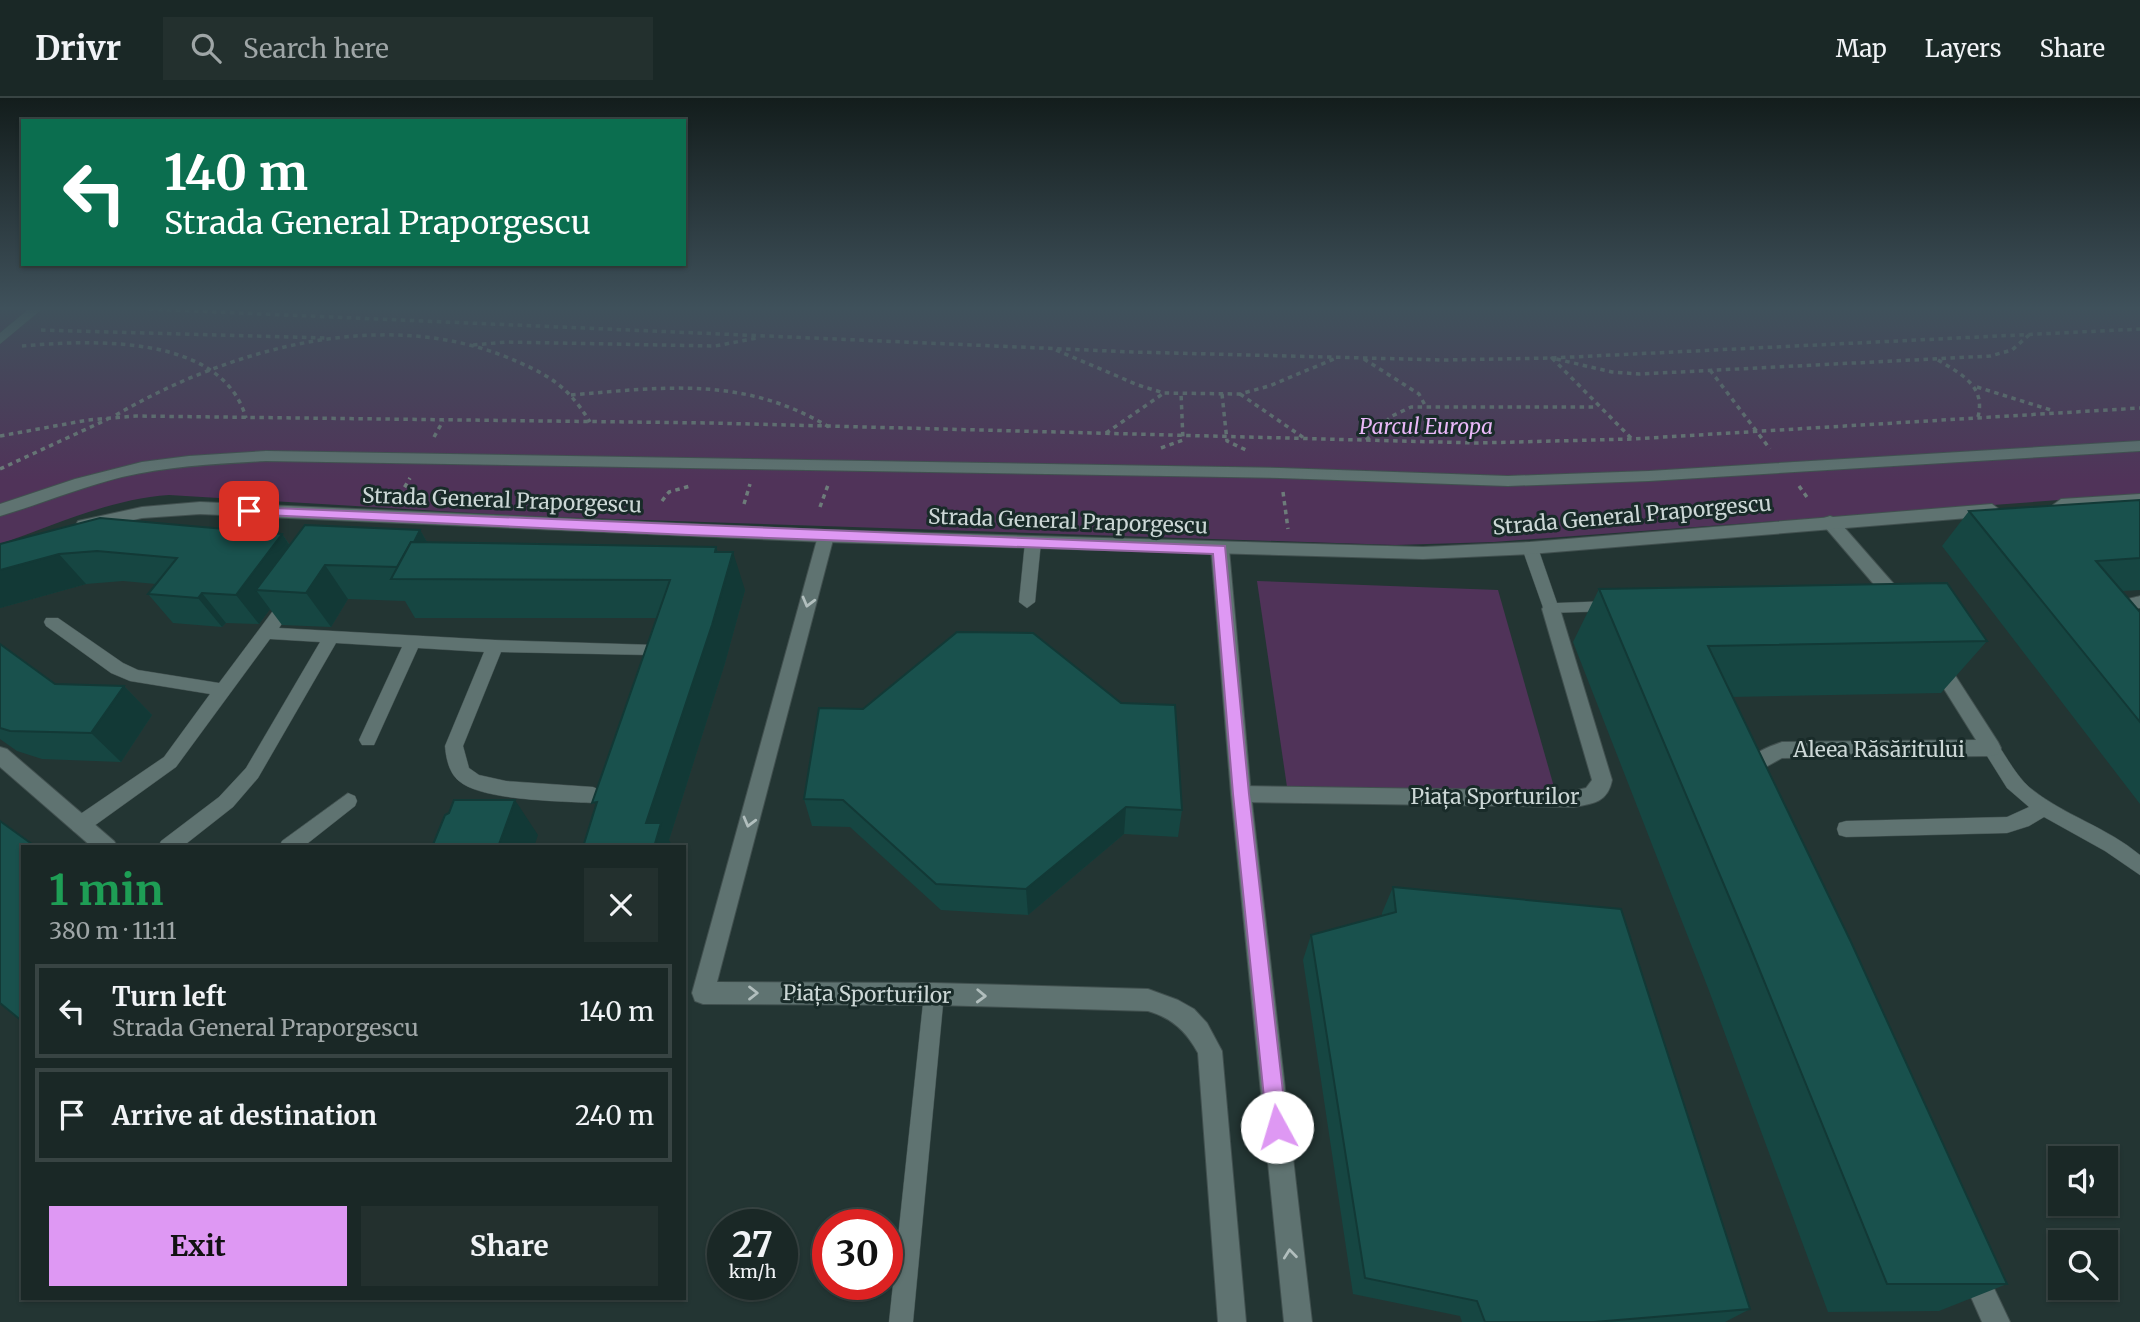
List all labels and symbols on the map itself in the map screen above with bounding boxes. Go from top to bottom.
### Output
park label: Parcul Europa [1359,413,1493,440]
pin [219,481,279,541]
street label: Strada General Praporgescu [362,482,642,518]
street label: Strada General Praporgescu [1491,489,1773,541]
street label: Strada General Praporgescu [928,503,1208,539]
one-way arrow [802,596,817,608]
street label: Aleea Răsăritului [1792,736,1965,763]
street label: Piața Sporturilor [1411,783,1579,810]
one-way arrow [743,815,758,827]
street label: Piața Sporturilor [782,979,952,1009]
one-way arrow [748,985,759,1001]
one-way arrow [975,988,986,1003]
position arrow [1240,1090,1314,1164]
speed limit sign: 30 [812,1209,903,1300]
one-way arrow [1283,1248,1298,1260]

